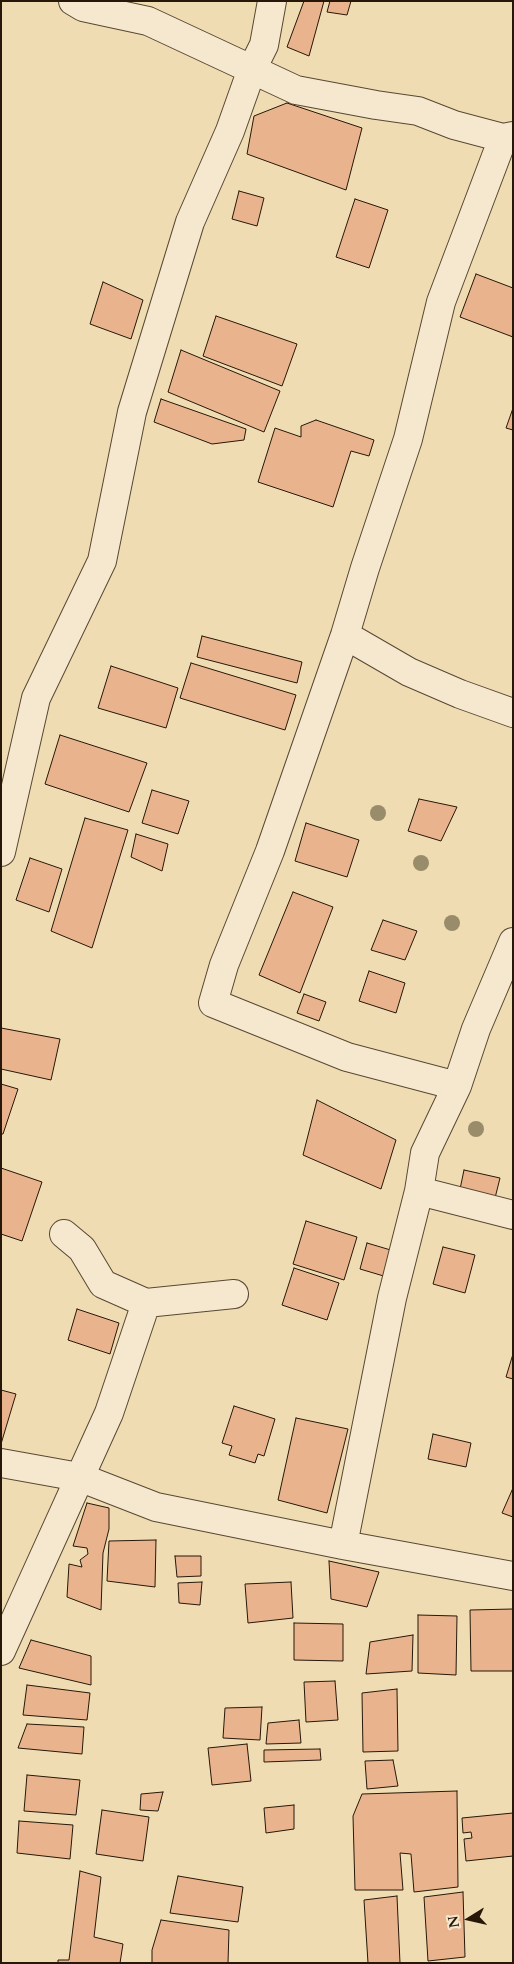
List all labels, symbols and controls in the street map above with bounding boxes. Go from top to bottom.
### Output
north arrow [444,1894,494,1944]
text: N [443,1914,464,1929]

